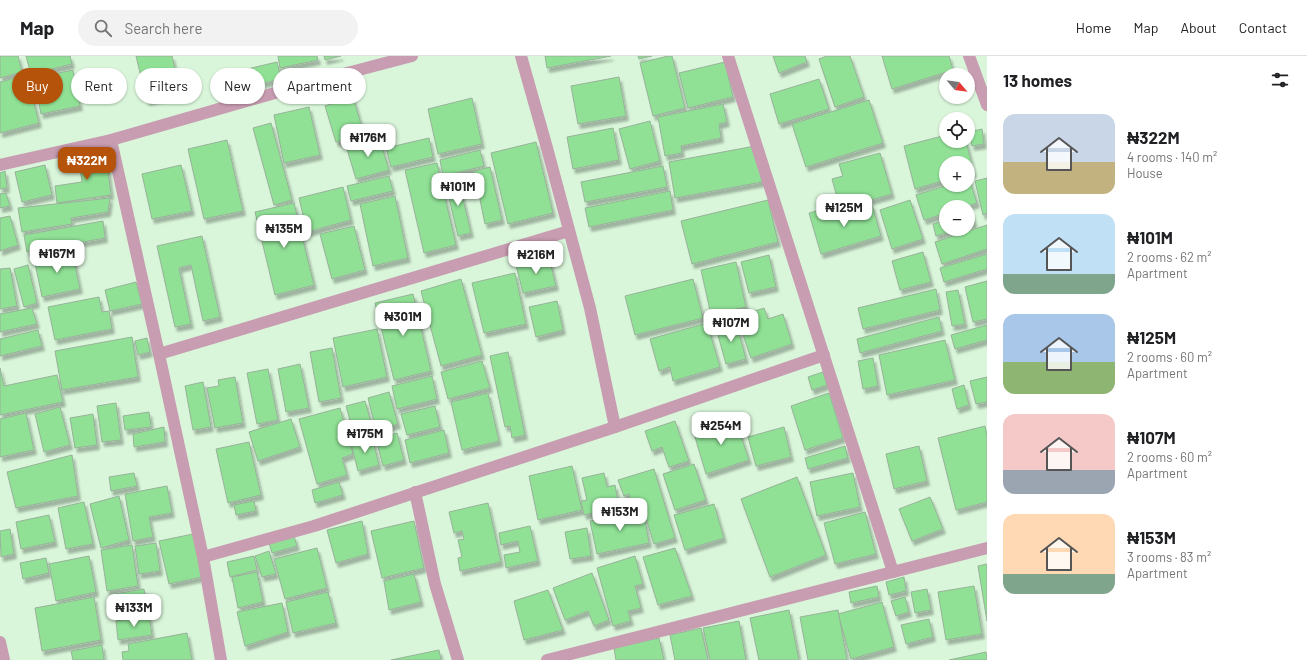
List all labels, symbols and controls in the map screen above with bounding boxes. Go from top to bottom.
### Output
search box [78,10,358,46]
text: Map [20,16,54,39]
icon: search [92,17,114,39]
text: Search here [124,19,202,37]
text: Home [1076,19,1112,36]
text: Map [1134,19,1158,36]
text: About [1180,19,1217,36]
text: Contact [1239,19,1287,36]
chip: Buy [12,68,63,104]
chip: Rent [71,68,127,104]
chip: Filters [135,68,202,104]
chip: New [210,68,265,104]
chip: Apartment [273,68,366,104]
north arrow [939,68,975,104]
map controls [939,68,975,236]
icon: filters [1269,69,1291,91]
text: 13 homes [1003,70,1072,90]
button: locate [939,112,975,148]
pin: ₦176M [340,124,396,158]
text: ₦322M [1127,127,1180,147]
text: ₦176M [350,129,386,145]
icon: home [1035,130,1083,178]
pin: ₦322M [59,147,115,181]
text: 4 rooms · 140 m² [1127,149,1217,165]
text: ₦322M [67,152,107,168]
button: + [939,156,975,192]
text: House [1127,165,1163,181]
pin: ₦101M [430,173,486,207]
text: ₦101M [440,178,476,194]
pin: ₦125M [816,194,872,228]
text: ₦125M [825,199,863,215]
button: − [939,200,975,236]
pin: ₦135M [256,215,312,249]
text: ₦135M [265,220,303,236]
text: ₦101M [1127,227,1173,247]
icon: home [1035,230,1083,278]
pin: ₦167M [29,240,85,274]
pin: ₦216M [508,241,564,275]
text: ₦167M [39,245,75,261]
text: ₦216M [517,246,555,262]
text: 2 rooms · 62 m² [1127,249,1212,265]
text: Apartment [1127,265,1188,281]
pin: ₦301M [375,303,431,337]
text: ₦301M [384,308,422,324]
pin: ₦107M [703,309,759,343]
text: ₦107M [712,314,750,330]
text: ₦125M [1127,327,1176,347]
icon: home [1035,330,1083,378]
text: 2 rooms · 60 m² [1127,349,1212,365]
text: Apartment [1127,365,1188,381]
pin: ₦254M [693,412,749,446]
text: ₦254M [701,417,741,433]
pin: ₦175M [337,420,393,454]
text: ₦175M [347,425,383,441]
text: ₦107M [1127,427,1176,447]
icon: home [1035,430,1083,478]
text: 2 rooms · 60 m² [1127,449,1212,465]
text: Apartment [1127,465,1188,481]
pin: ₦153M [592,498,648,532]
text: ₦153M [601,503,639,519]
text: ₦153M [1127,527,1176,547]
icon: home [1035,530,1083,578]
text: 3 rooms · 83 m² [1127,549,1211,565]
text: Apartment [1127,565,1188,581]
pin: ₦133M [106,594,162,628]
text: ₦133M [115,599,153,615]

